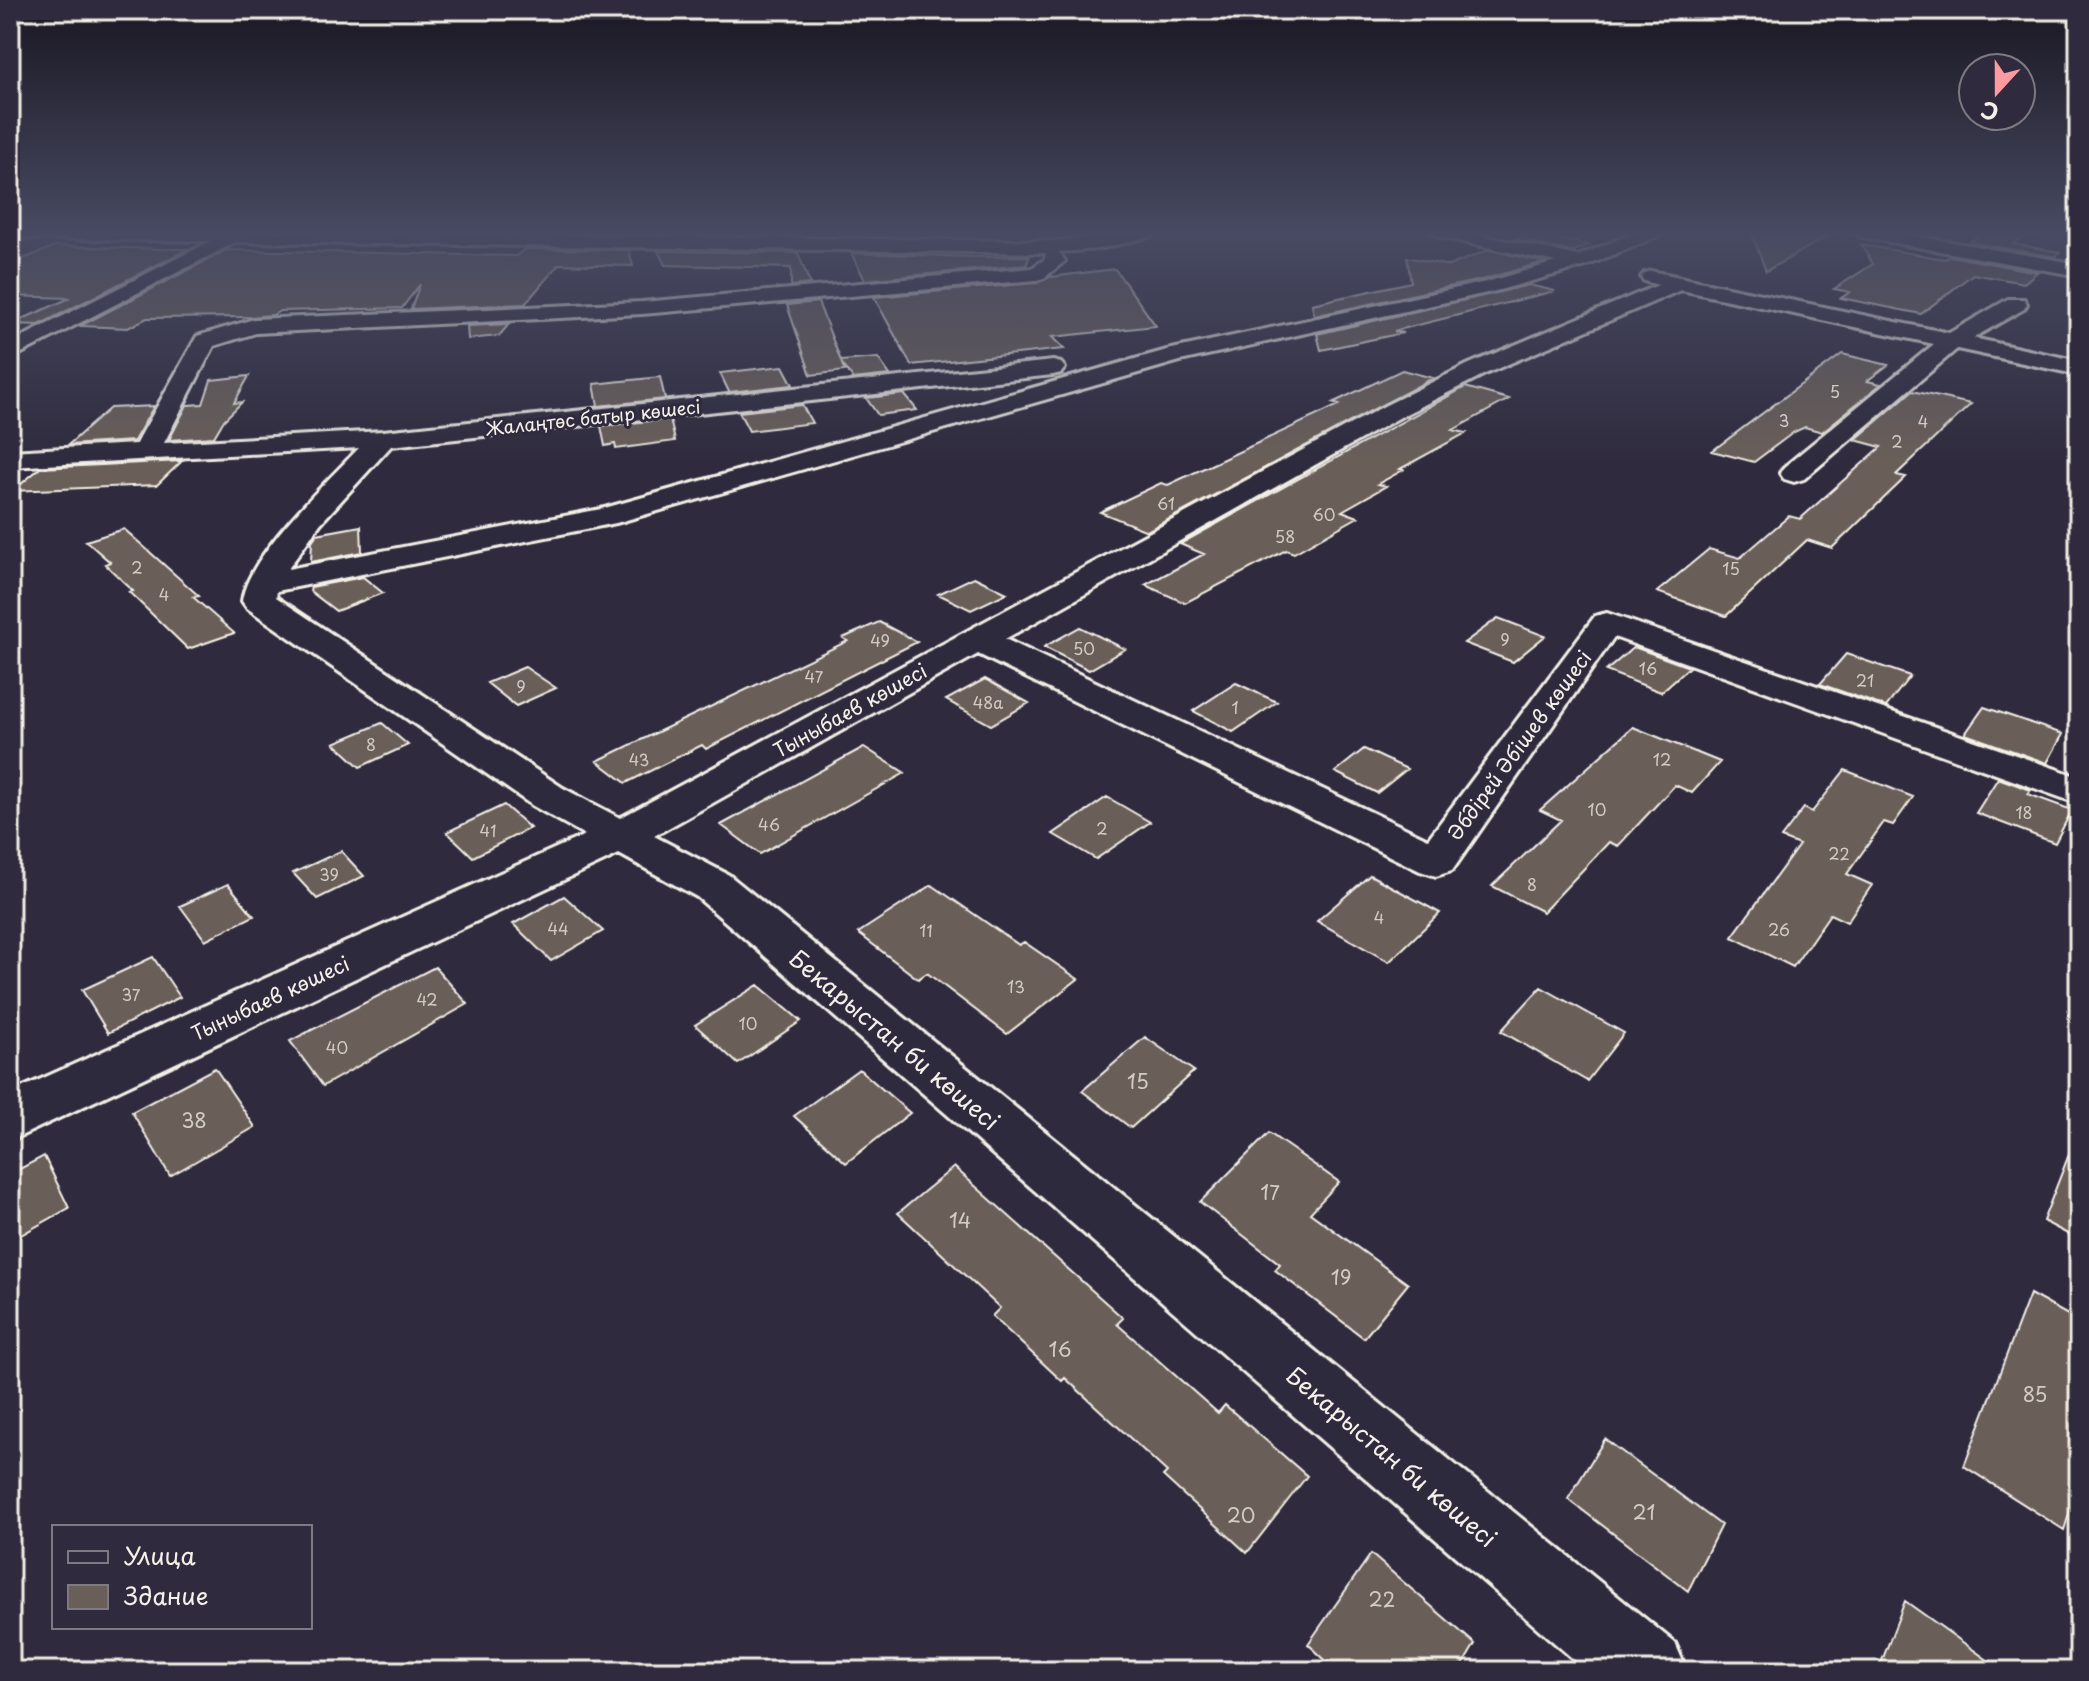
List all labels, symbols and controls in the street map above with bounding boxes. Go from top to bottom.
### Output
north arrow [1957,52,2037,132]
text: С [1976,94,2003,130]
house number: 5 [1830,379,1840,403]
street label: Жалаңтөс батыр көшесі [483,392,702,442]
house number: 3 [1779,408,1789,432]
house number: 4 [1918,409,1928,433]
house number: 2 [1891,429,1903,453]
house number: 61 [1157,491,1175,515]
house number: 60 [1313,502,1335,526]
house number: 58 [1275,524,1295,548]
house number: 2 [131,555,143,579]
house number: 15 [1722,556,1740,580]
house number: 4 [159,582,169,606]
house number: 9 [1500,627,1510,651]
house number: 49 [870,628,890,652]
house number: 50 [1073,636,1095,660]
street label: Әбдірей Әбішев көшесі [1440,644,1598,846]
street label: Тыныбаев көшесі [768,655,932,765]
house number: 16 [1639,656,1657,680]
house number: 47 [805,664,824,688]
house number: 21 [1856,668,1874,692]
house number: 9 [516,674,526,698]
house number: 48а [973,690,1003,714]
house number: 1 [1231,695,1239,719]
house number: 8 [366,732,376,756]
house number: 43 [629,747,649,771]
house number: 12 [1653,747,1671,771]
house number: 10 [1588,797,1606,821]
house number: 18 [2015,800,2033,824]
house number: 46 [758,812,780,836]
house number: 2 [1096,816,1108,840]
house number: 41 [480,818,496,842]
house number: 22 [1828,841,1850,865]
house number: 39 [319,862,339,886]
house number: 8 [1527,872,1537,896]
house number: 4 [1374,905,1384,929]
house number: 44 [547,916,569,940]
house number: 26 [1768,917,1790,941]
house number: 11 [919,918,933,942]
street label: Бекарыстан би көшесі [782,940,1008,1138]
street label: Тыныбаев көшесі [186,948,354,1048]
house number: 13 [1007,974,1025,998]
house number: 37 [122,982,141,1006]
house number: 42 [416,987,438,1011]
house number: 10 [739,1011,757,1035]
house number: 40 [326,1035,348,1059]
house number: 15 [1127,1066,1149,1096]
house number: 38 [181,1105,207,1135]
house number: 17 [1260,1177,1280,1207]
house number: 14 [949,1205,971,1235]
house number: 19 [1331,1262,1351,1292]
house number: 16 [1049,1334,1072,1364]
street label: Бекарыстан би көшесі [1279,1357,1505,1555]
house number: 85 [2023,1379,2047,1409]
house number: 21 [1632,1497,1656,1527]
house number: 20 [1227,1500,1255,1530]
legend [52,1525,312,1629]
text: Улица [124,1537,196,1573]
text: Здание [124,1577,209,1613]
house number: 22 [1369,1584,1395,1614]

